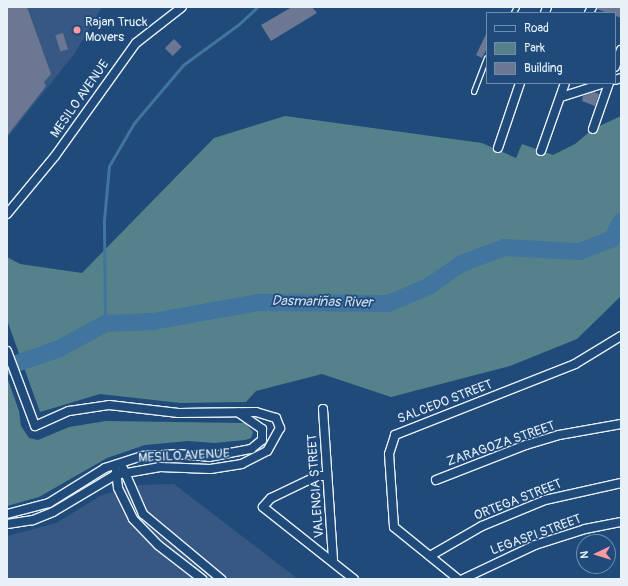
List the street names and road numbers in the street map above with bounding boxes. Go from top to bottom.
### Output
street label: MESILO AVENUE [47,57,113,141]
street label: SALCEDO STREET [395,377,495,427]
street label: ZARAGOZA STREET [445,418,557,470]
street label: VALENCIA STREET [305,433,327,539]
street label: MESILO AVENUE [138,446,230,466]
street label: ORTEGA STREET [472,476,564,524]
street label: LEGASPI STREET [488,511,584,559]

